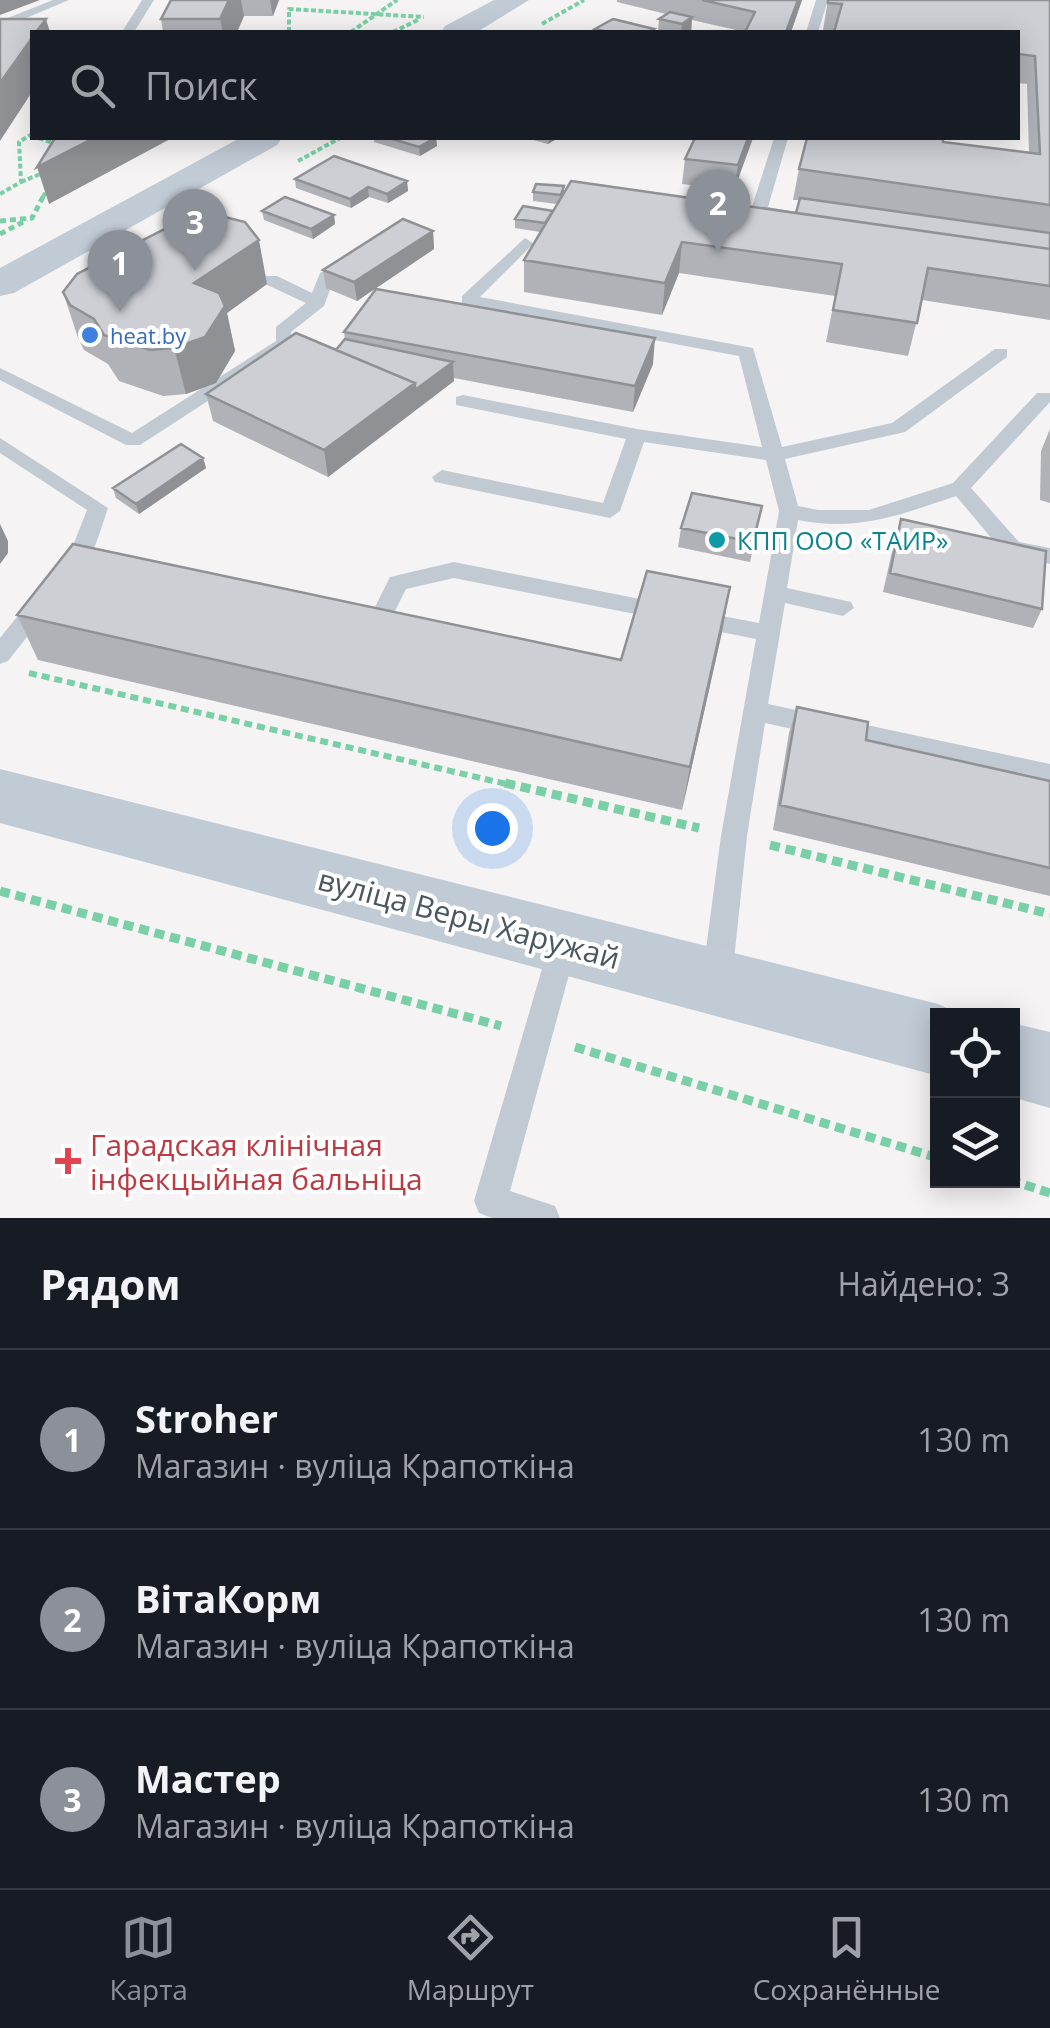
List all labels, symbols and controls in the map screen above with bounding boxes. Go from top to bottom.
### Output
search box [30,30,1020,140]
icon: search [65,58,120,113]
text: Поиск [145,59,258,111]
pin: 2 [686,170,750,252]
pin: 3 [162,188,228,271]
pin: 1 [88,230,152,312]
place label: heat.by [110,320,187,350]
marker: heat.by [79,324,101,346]
place label: КПП ООО «ТАИР» [737,523,948,557]
marker: КПП ООО «ТАИР» [706,529,728,551]
your location [467,803,518,854]
street label: вуліца Веры Харужай [314,858,624,978]
map controls [930,1008,1020,1188]
button: locate [930,1008,1020,1098]
button: layers [930,1098,1020,1188]
place label: Гарадская клінічная інфекцыйная бальніца [90,1124,423,1199]
marker: Гарадская клінічная інфекцыйная бальніца [55,1148,81,1174]
text: Рядом [40,1255,181,1312]
text: Найдено: 3 [837,1262,1010,1305]
text: Stroher [135,1392,278,1444]
text: 1 [63,1418,82,1461]
text: 130 m [917,1418,1010,1461]
text: Магазин · вуліца Крапоткіна [135,1444,575,1487]
text: ВітаКорм [135,1572,321,1624]
text: 2 [63,1598,82,1641]
text: 130 m [917,1598,1010,1641]
text: Магазин · вуліца Крапоткіна [135,1624,575,1667]
text: Мастер [135,1752,281,1804]
text: 3 [63,1778,82,1821]
text: 130 m [917,1778,1010,1821]
text: Магазин · вуліца Крапоткіна [135,1804,575,1847]
tab: Карта [109,1910,188,2008]
tab: Маршрут [407,1910,534,2008]
tab: Сохранённые [753,1910,941,2008]

